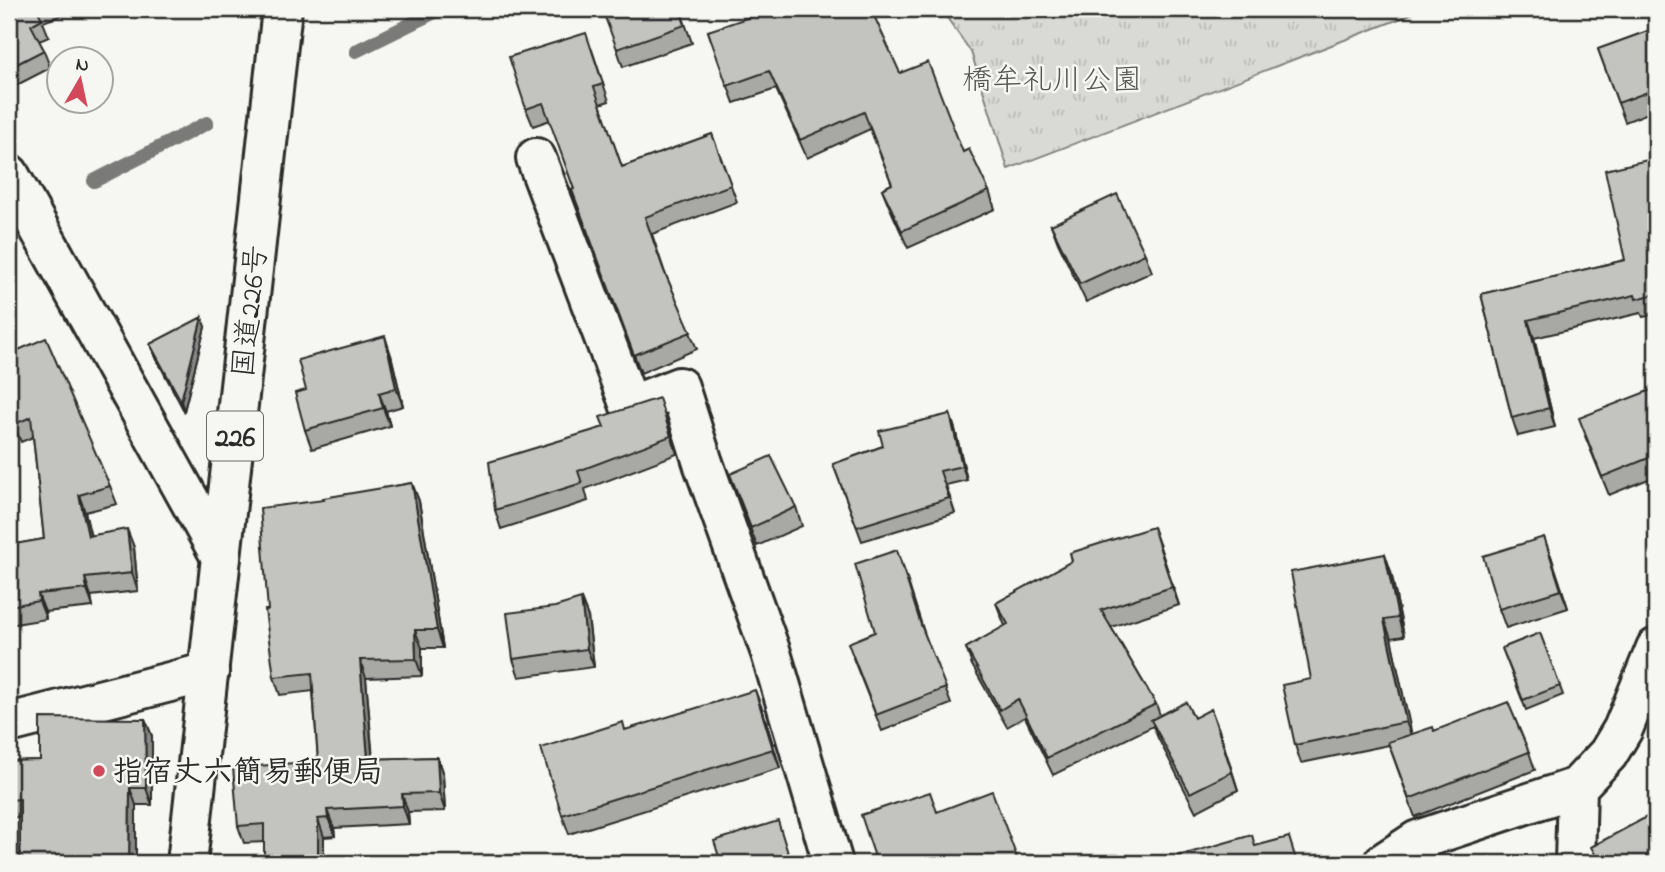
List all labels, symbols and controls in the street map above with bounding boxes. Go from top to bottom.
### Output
north arrow [46,46,116,116]
text: N [74,51,91,80]
park label: 橋牟礼川公園 [962,60,1142,104]
street label: 国道226号 [223,243,281,380]
road number: 226 [207,412,263,460]
place label: 指宿丈六簡易郵便局 [113,752,383,796]
marker: 指宿丈六簡易郵便局 [91,763,107,779]

